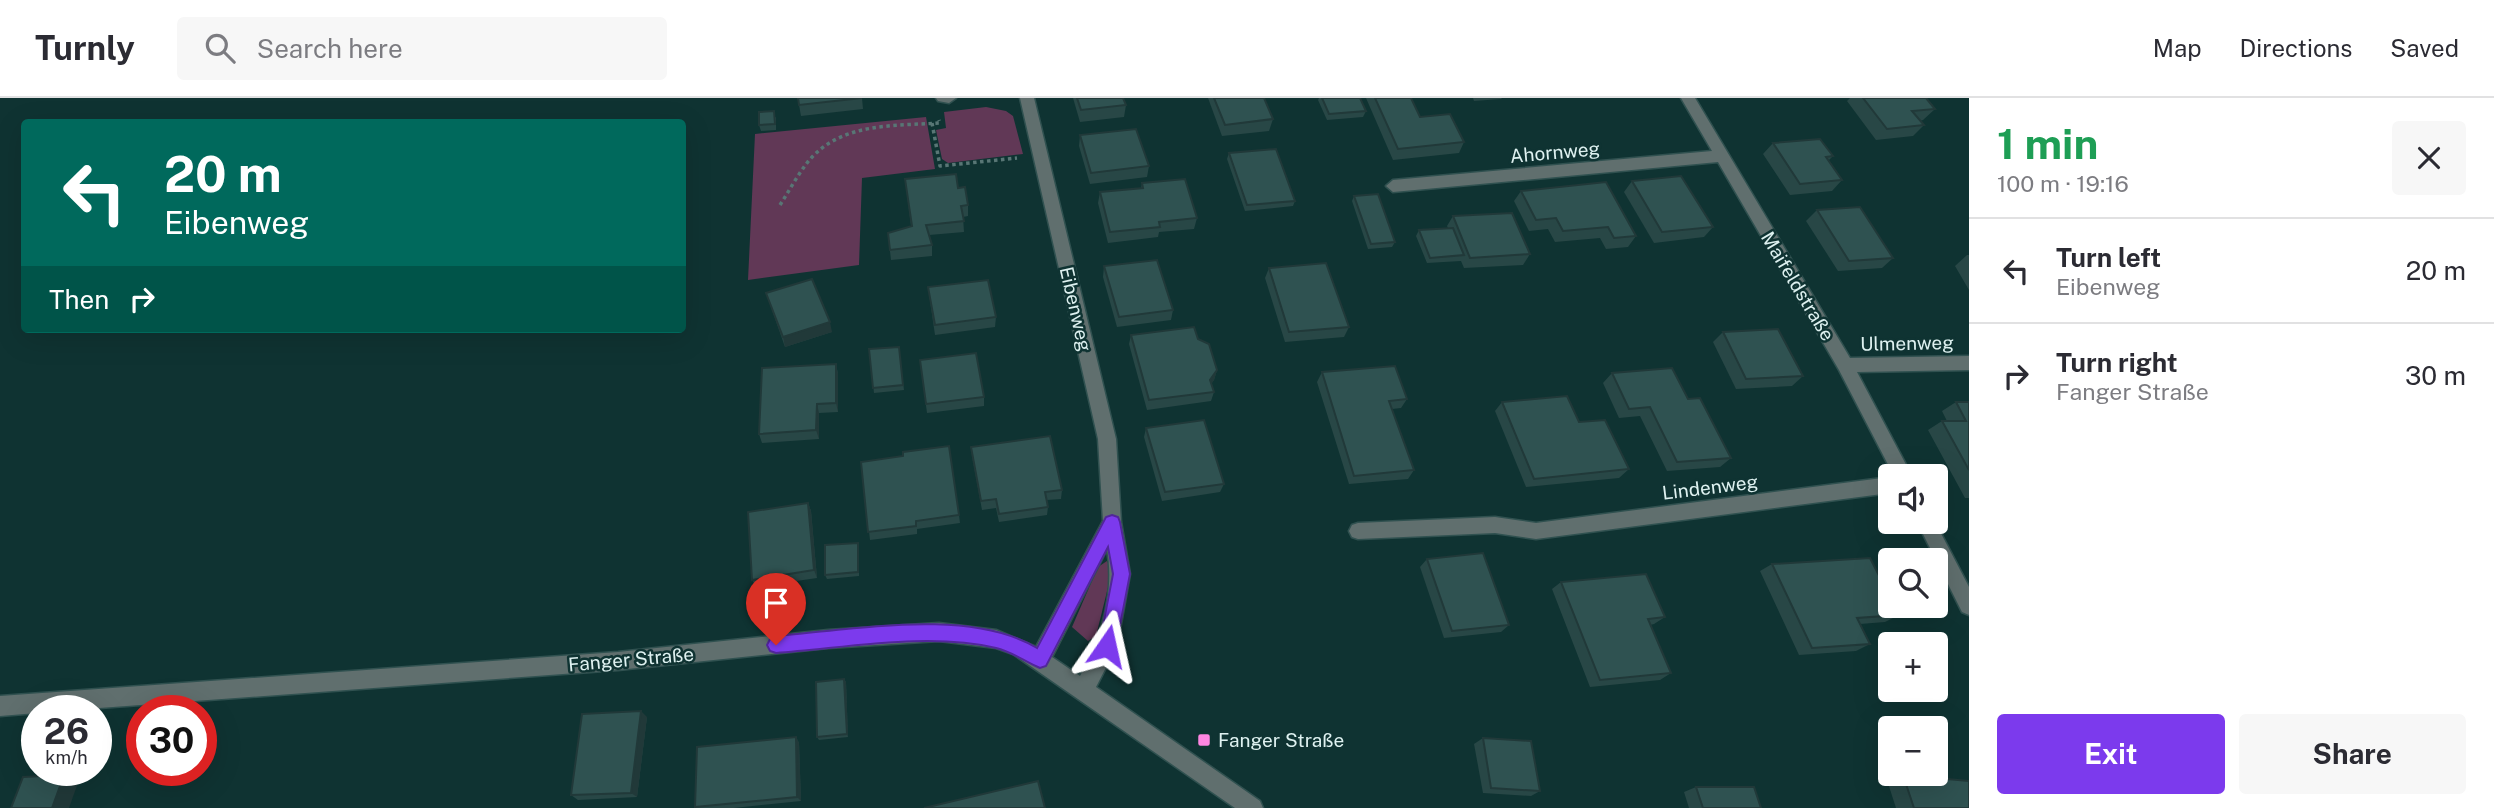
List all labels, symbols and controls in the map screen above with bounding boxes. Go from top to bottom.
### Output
search box [177,17,667,80]
text: Turnly [35,29,135,67]
icon: search [201,29,239,67]
text: Search here [257,33,403,64]
text: Map [2153,34,2202,62]
text: Directions [2240,34,2352,62]
text: Saved [2390,34,2459,62]
text: 1 min [1997,119,2098,168]
button: close [2392,121,2466,195]
street label: Ahornweg [1509,137,1601,167]
text: 20 m [164,145,282,203]
icon: left [49,147,140,238]
text: 100 m · 19:16 [1997,170,2129,197]
text: Eibenweg [164,204,309,241]
street label: Maifeldstraße [1757,228,1839,344]
text: Turn left [2056,242,2161,273]
icon: left [1997,252,2035,290]
text: 20 m [2406,255,2466,286]
street label: Eibenweg [1056,264,1096,354]
text: Eibenweg [2056,273,2160,300]
icon: right [123,280,161,318]
text: Then [49,284,109,315]
street label: Ulmenweg [1860,331,1954,355]
text: Turn right [2056,347,2178,378]
icon: right [1997,357,2035,395]
text: 30 m [2405,360,2466,391]
text: Fanger Straße [2056,378,2209,405]
map controls [1878,464,1948,786]
button: sound [1878,464,1948,534]
street label: Lindenweg [1661,470,1759,504]
button: search [1878,548,1948,618]
pin [746,573,806,645]
icon: arrive [757,584,795,622]
position arrow [1070,609,1144,683]
button: + [1878,632,1948,702]
street label: Fanger Straße [567,643,695,675]
speed limit sign: 30 [126,695,217,786]
text: 26 [44,711,89,752]
button: Exit [1997,714,2225,794]
button: Share [2239,714,2466,794]
button: − [1878,716,1948,786]
place label: Fanger Straße [1218,729,1344,751]
marker: Fanger Straße [1196,732,1212,748]
text: km/h [45,747,88,768]

